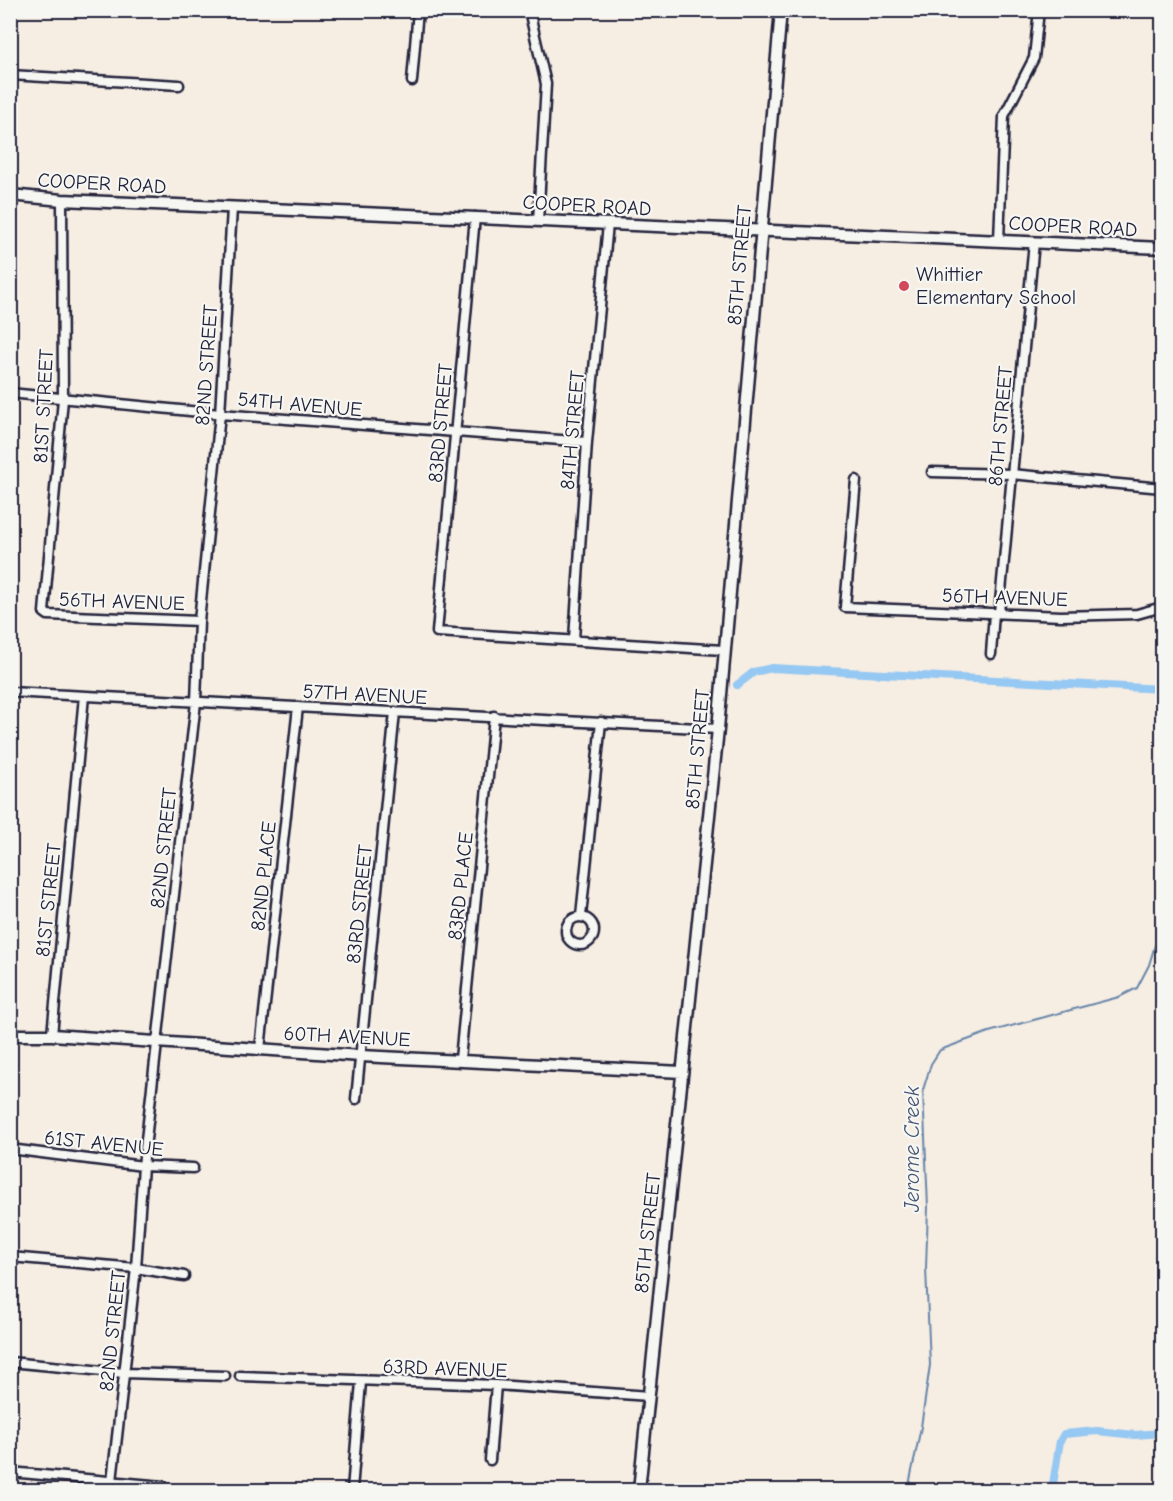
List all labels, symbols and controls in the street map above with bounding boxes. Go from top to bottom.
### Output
street label: COOPER ROAD [37,169,167,198]
street label: COOPER ROAD [522,191,652,220]
street label: 85TH STREET [723,203,756,326]
street label: COOPER ROAD [1008,212,1138,241]
place label: Whittier Elementary School [916,263,1076,309]
marker: Whittier Elementary School [897,279,911,293]
street label: 82ND STREET [191,303,222,426]
street label: 81ST STREET [29,348,58,464]
street label: 83RD STREET [424,362,457,484]
street label: 86TH STREET [984,364,1017,487]
street label: 84TH STREET [556,369,589,491]
street label: 54TH AVENUE [237,388,363,421]
street label: 56TH AVENUE [942,584,1068,611]
street label: 56TH AVENUE [59,588,185,615]
street label: 57TH AVENUE [302,680,428,709]
street label: 85TH STREET [681,687,714,810]
street label: 82ND STREET [146,786,181,909]
street label: 82ND PLACE [246,820,281,932]
street label: 83RD PLACE [443,831,478,941]
street label: 81ST STREET [31,841,66,958]
street label: 83RD STREET [342,843,377,965]
street label: 60TH AVENUE [283,1022,411,1051]
water label: Jerome Creek [900,1085,924,1213]
street label: 61ST AVENUE [43,1126,165,1161]
street label: 85TH STREET [630,1171,665,1294]
street label: 82ND STREET [95,1269,130,1392]
street label: 63RD AVENUE [382,1355,508,1382]

